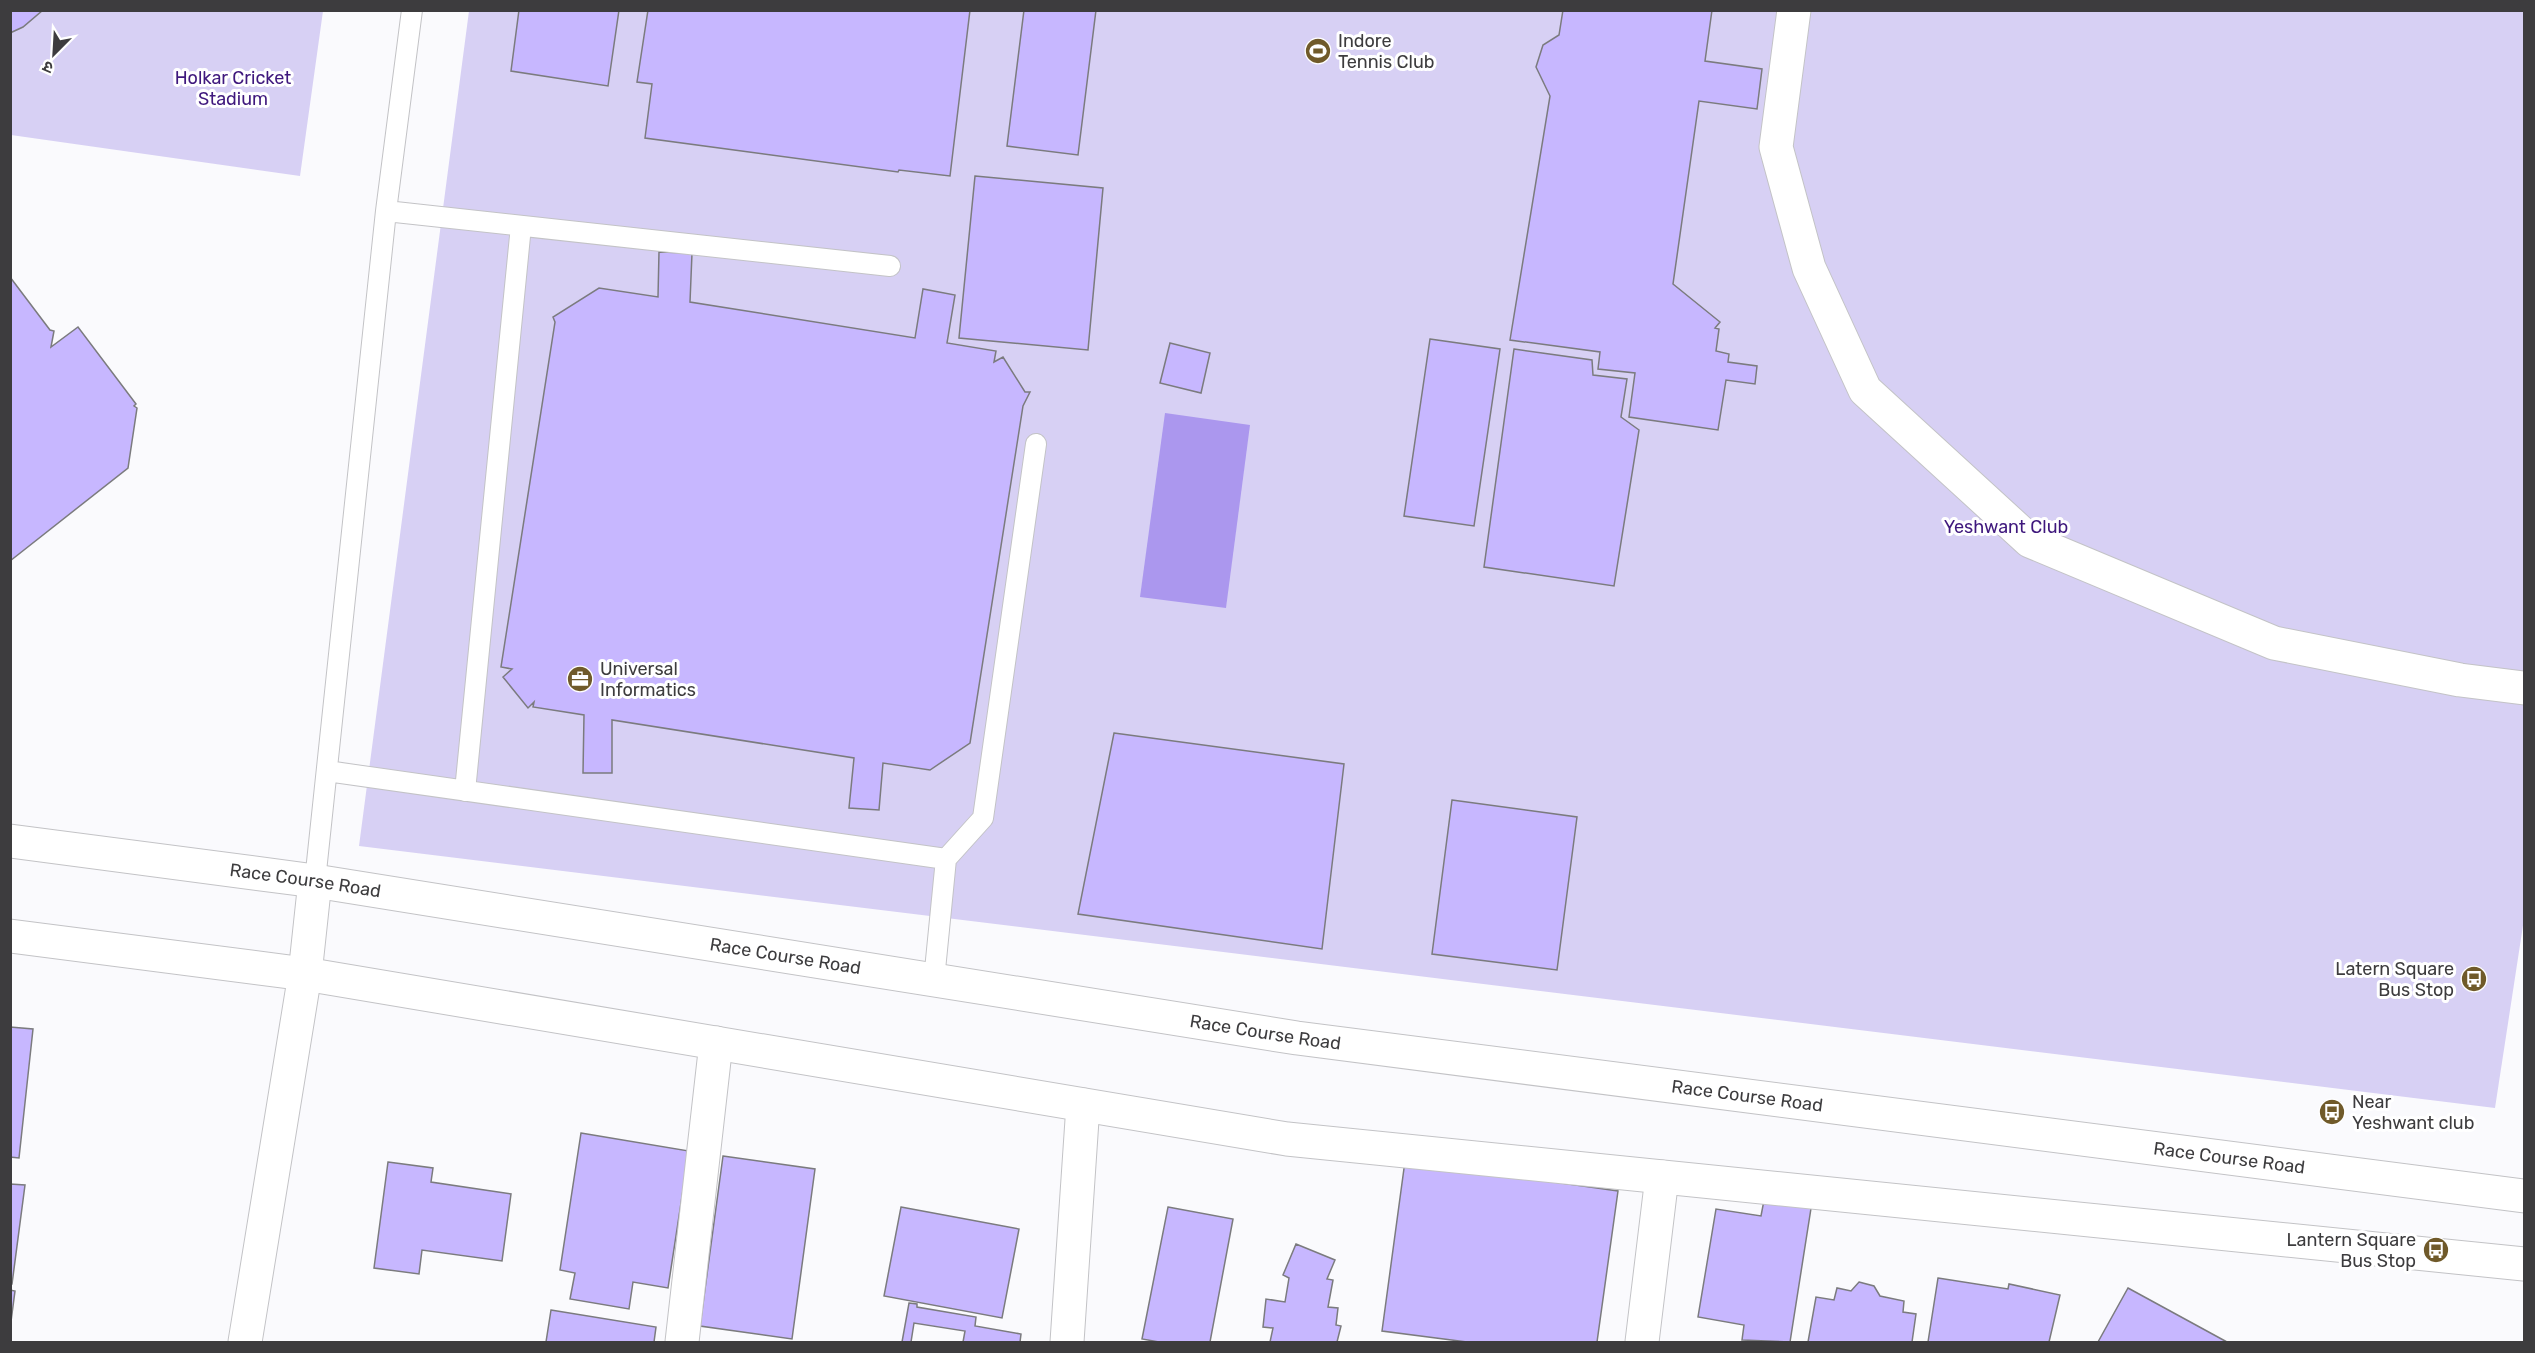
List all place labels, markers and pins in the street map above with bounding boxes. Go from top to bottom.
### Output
place label: Indore Tennis Club [1338,30,1434,73]
sports icon: Indore Tennis Club [1303,36,1333,66]
place label: Universal Informatics [600,658,696,701]
office icon: Universal Informatics [565,664,595,694]
place label: Latern Square Bus Stop [2335,958,2454,1001]
bus stop icon: Latern Square Bus Stop [2459,964,2489,994]
place label: Near Yeshwant club [2352,1091,2474,1134]
bus stop icon: Near Yeshwant club [2317,1097,2347,1127]
place label: Lantern Square Bus Stop [2286,1229,2416,1272]
bus stop icon: Lantern Square Bus Stop [2421,1235,2451,1265]

